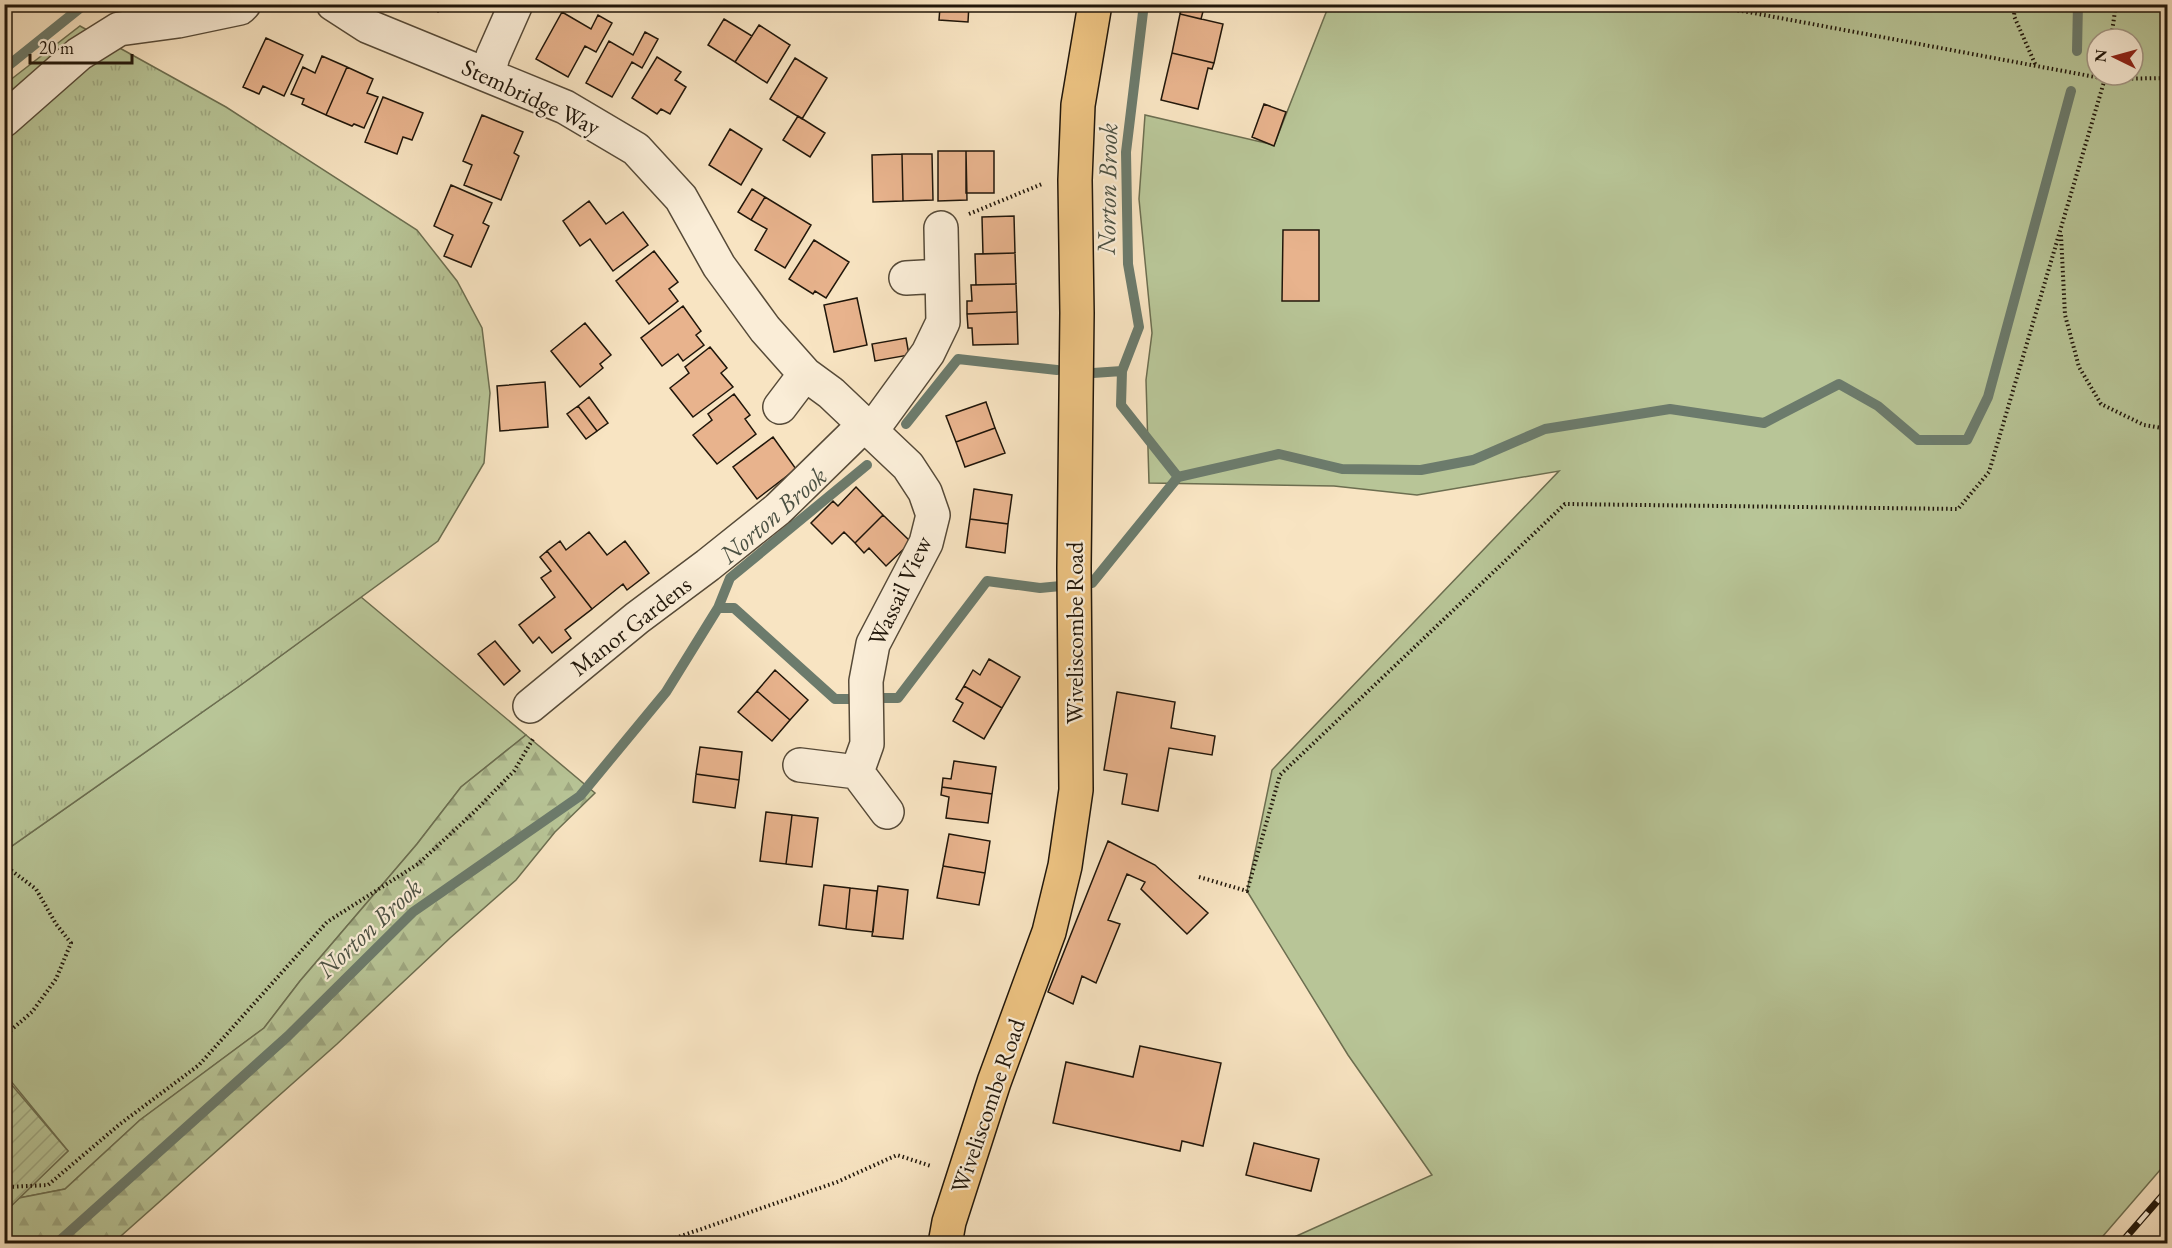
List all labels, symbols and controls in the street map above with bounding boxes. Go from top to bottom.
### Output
scale bar [30,27,132,65]
north arrow [2085,27,2145,87]
text: 20 m [39,36,74,59]
text: N [2090,48,2112,63]
street label: Stembridge Way [457,51,606,142]
water label: Norton Brook [1089,123,1125,256]
water label: Norton Brook [711,459,834,572]
street label: Wassail View [861,530,939,651]
street label: Wiveliscombe Road [1059,541,1090,724]
street label: Manor Gardens [564,569,697,682]
water label: Norton Brook [308,870,429,986]
street label: Wiveliscombe Road [943,1014,1032,1197]

